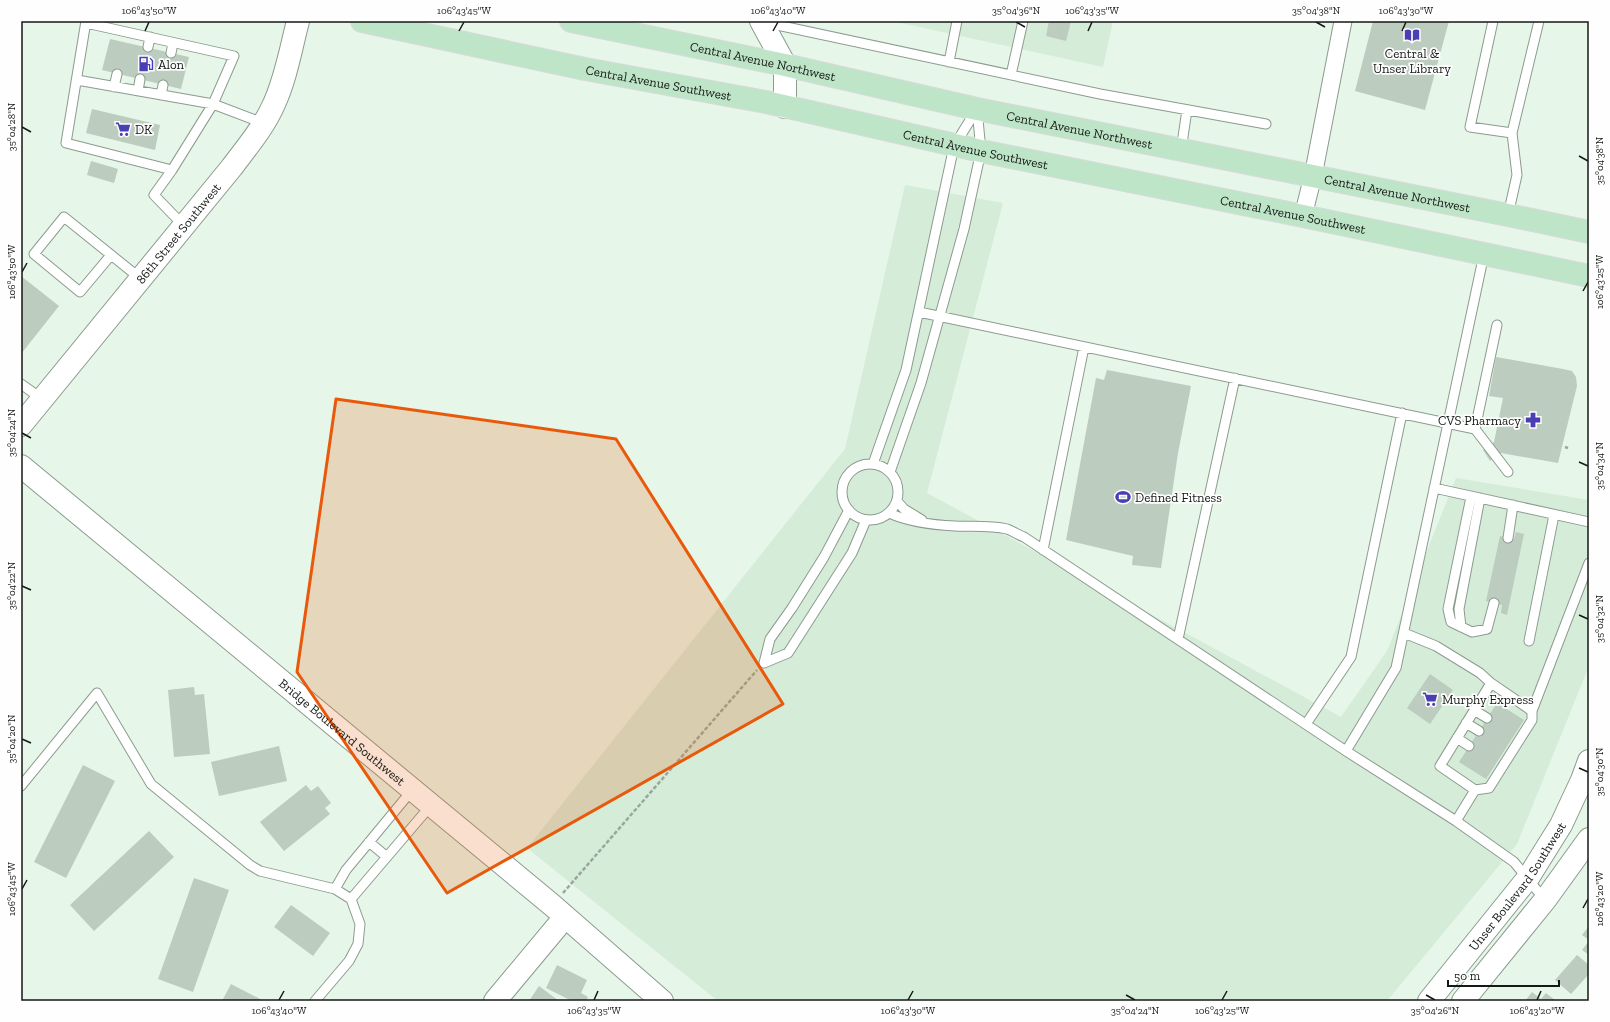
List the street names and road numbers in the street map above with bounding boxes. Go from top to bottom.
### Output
street label: Central Avenue Northwest [689,39,837,84]
street label: Central Avenue Southwest [584,62,733,104]
street label: Central Avenue Northwest [1005,108,1154,152]
street label: Central Avenue Southwest [902,126,1050,172]
street label: Central Avenue Northwest [1323,171,1472,215]
street label: 86th Street Southwest [133,180,224,287]
street label: Central Avenue Southwest [1219,192,1367,237]
street label: Bridge Boulevard Southwest [276,676,408,789]
street label: Unser Boulevard Southwest [1466,819,1569,954]

